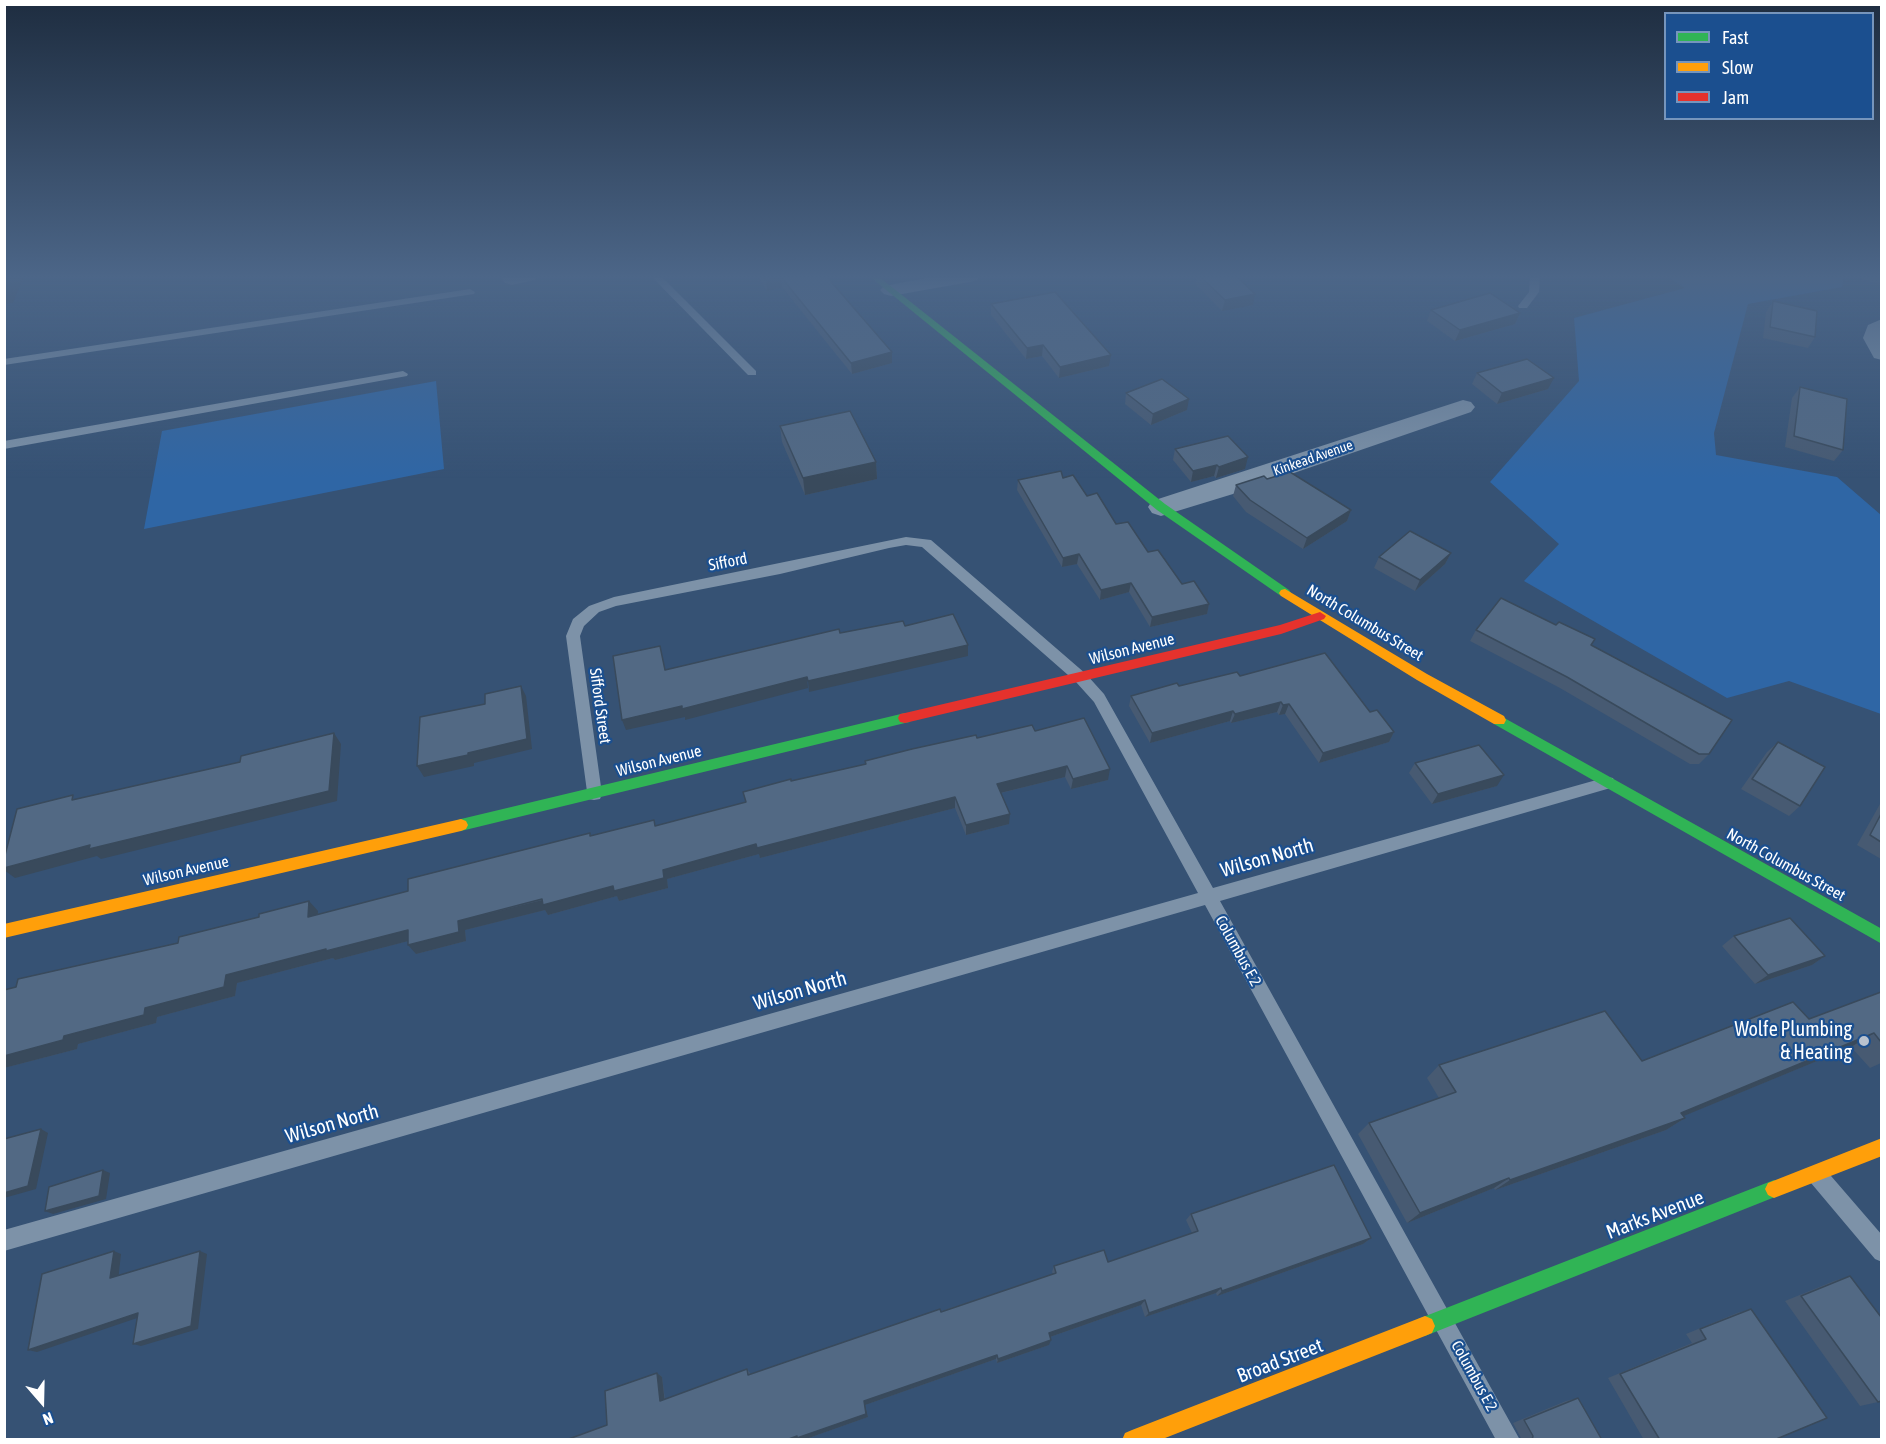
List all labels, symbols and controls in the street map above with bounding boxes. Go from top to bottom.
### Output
legend [1664,12,1874,120]
text: Fast [1722,27,1749,48]
text: Slow [1722,57,1753,78]
text: Jam [1722,87,1749,108]
street label: Kinkead Avenue [1271,437,1355,479]
street label: Sifford [707,549,749,575]
street label: North Columbus Street [1303,581,1427,665]
street label: Wilson Avenue [1088,629,1176,669]
street label: Sifford Street [585,667,615,745]
street label: Wilson Avenue [615,741,703,781]
street label: North Columbus Street [1723,824,1849,906]
street label: Wilson North [1218,833,1316,883]
street label: Wilson Avenue [141,852,231,890]
street label: Columbus E 2 [1211,912,1265,990]
street label: Wilson North [751,966,849,1016]
place label: Wolfe Plumbing & Heating [1735,1018,1852,1065]
marker: Wolfe Plumbing & Heating [1857,1034,1871,1048]
street label: Wilson North [283,1099,381,1149]
street label: Marks Avenue [1603,1185,1707,1245]
street label: Broad Street [1234,1334,1326,1388]
street label: Columbus E 2 [1447,1337,1501,1415]
north arrow [12,1372,72,1432]
text: N [41,1409,56,1429]

